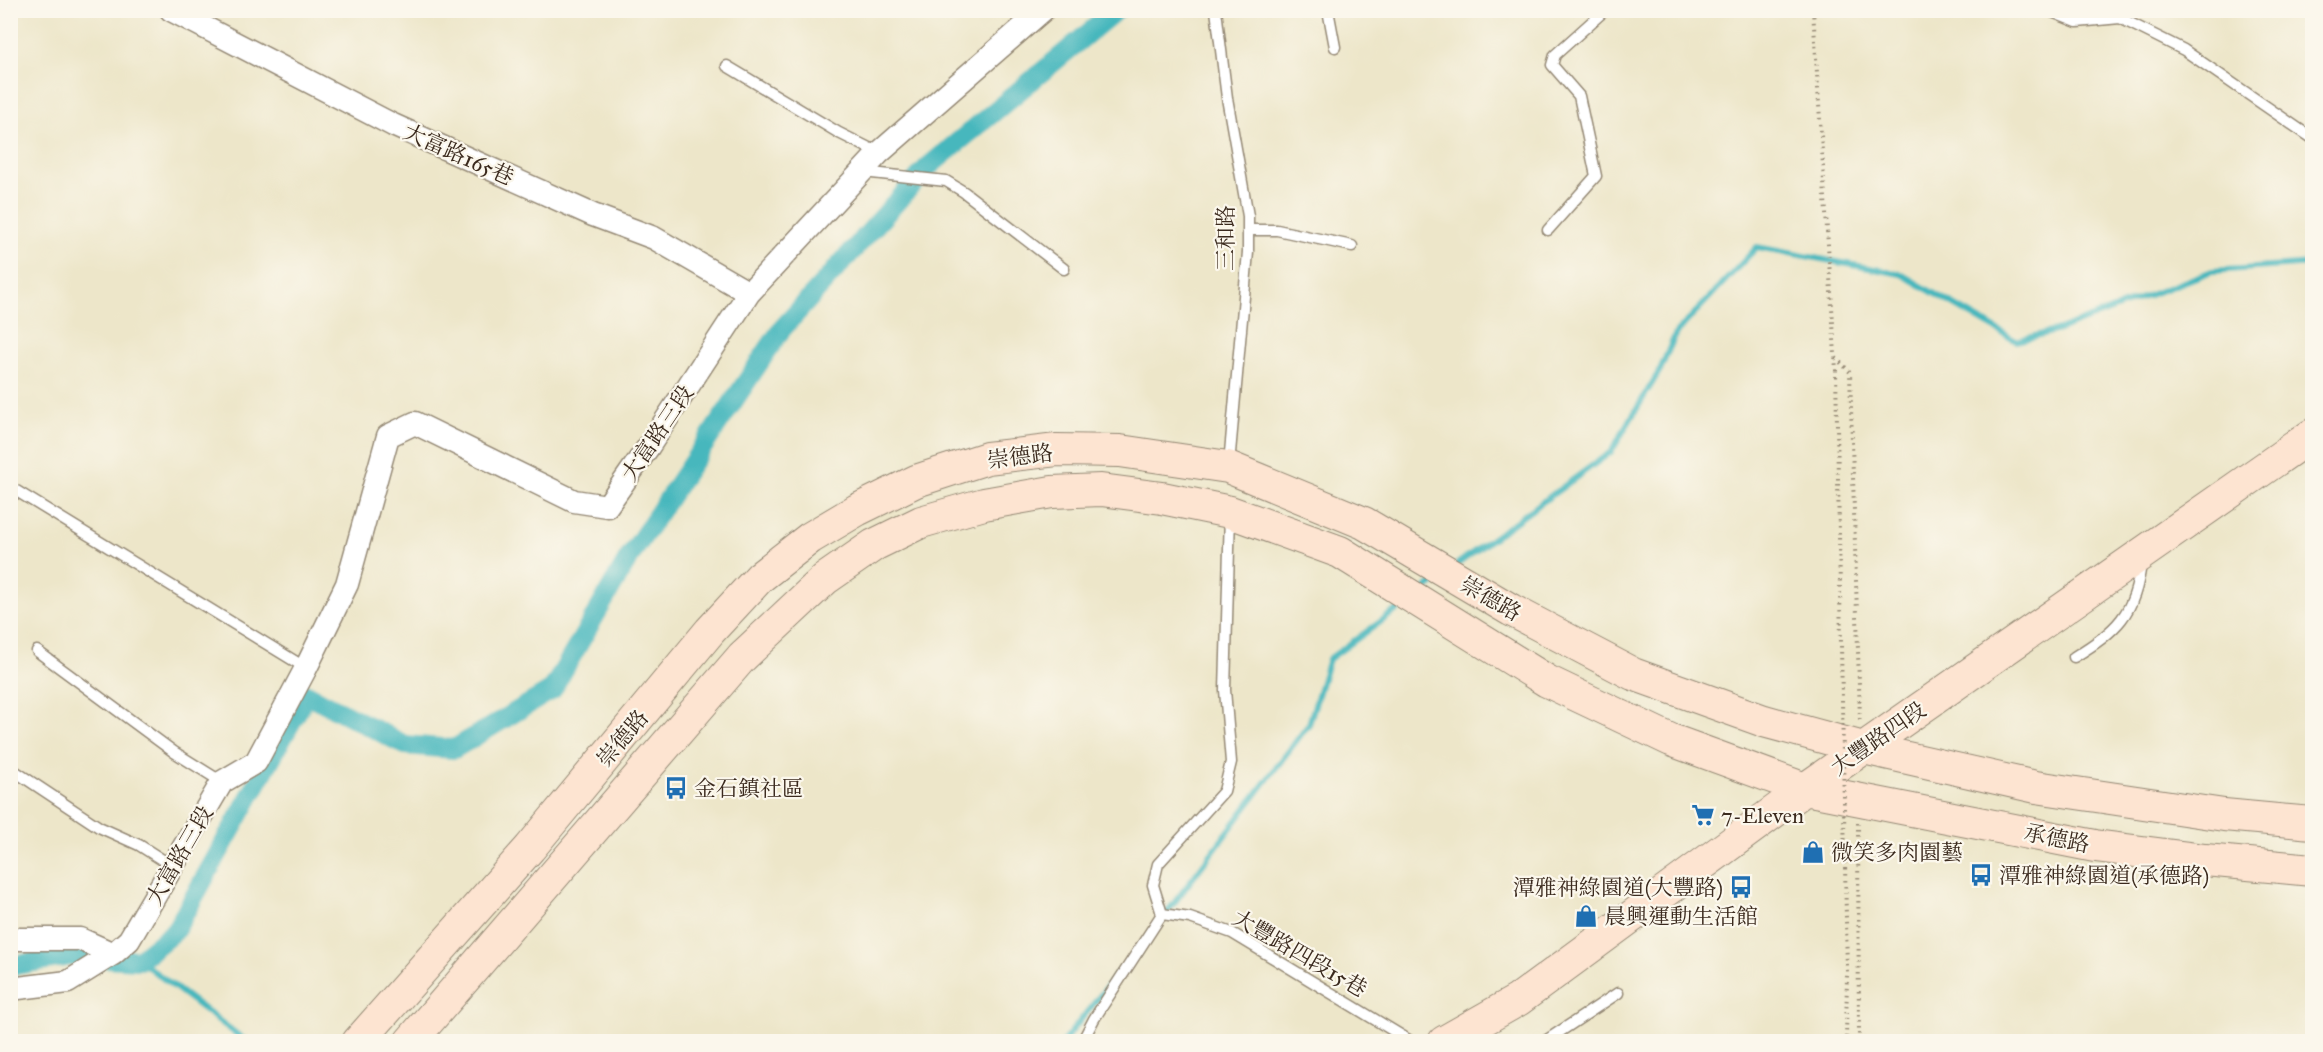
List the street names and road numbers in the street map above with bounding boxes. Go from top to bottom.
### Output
street label: 大富路165巷 [399,118,518,191]
street label: 三和路 [1212,205,1239,271]
street label: 大富路三段 [615,380,699,486]
street label: 崇德路 [986,439,1054,474]
street label: 崇德路 [1455,570,1526,627]
street label: 大豐路四段 [1825,696,1931,781]
street label: 崇德路 [591,704,654,772]
street label: 大富路三段 [140,801,219,910]
street label: 承德路 [2022,819,2092,858]
street label: 大豐路四段15巷 [1228,904,1372,1003]

